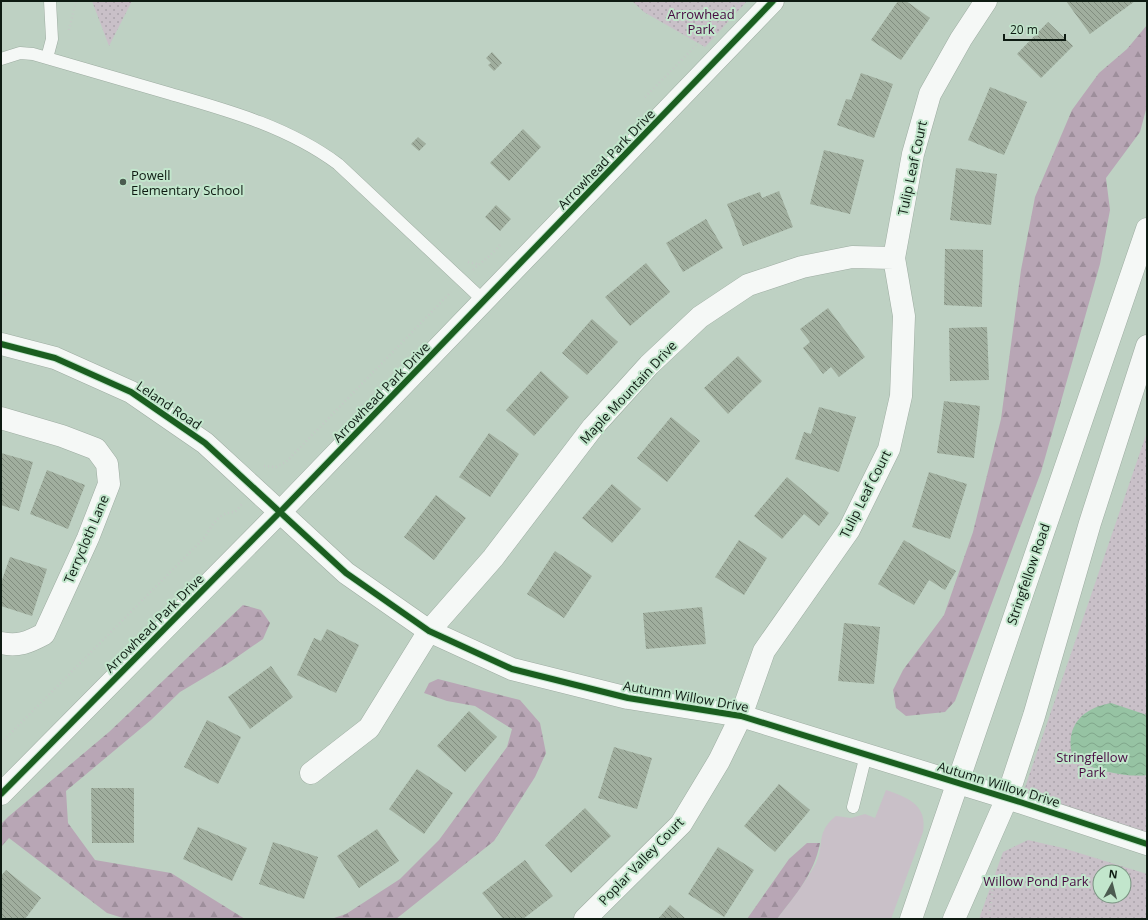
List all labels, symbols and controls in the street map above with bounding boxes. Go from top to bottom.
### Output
park label: Arrowhead Park [667,5,735,38]
scale bar [1004,16,1065,42]
text: 20 m [1010,21,1038,38]
street label: Arrowhead Park Drive [553,105,659,213]
street label: Tulip Leaf Court [893,119,931,217]
place label: Powell Elementary School [131,166,243,199]
marker: Powell Elementary School [118,177,128,187]
street label: Maple Mountain Drive [576,337,680,447]
street label: Arrowhead Park Drive [328,338,434,446]
street label: Leland Road [133,377,205,433]
street label: Tulip Leaf Court [835,447,895,541]
street label: Terrycloth Lane [59,492,113,586]
street label: Stringfellow Road [1002,521,1054,627]
street label: Arrowhead Park Drive [101,570,207,676]
street label: Autumn Willow Drive [622,676,750,716]
park label: Stringfellow Park [1056,748,1128,781]
street label: Autumn Willow Drive [936,757,1062,811]
street label: Poplar Valley Court [594,813,688,909]
north arrow [1092,864,1132,904]
text: N [1108,866,1119,882]
park label: Willow Pond Park [983,872,1089,890]

